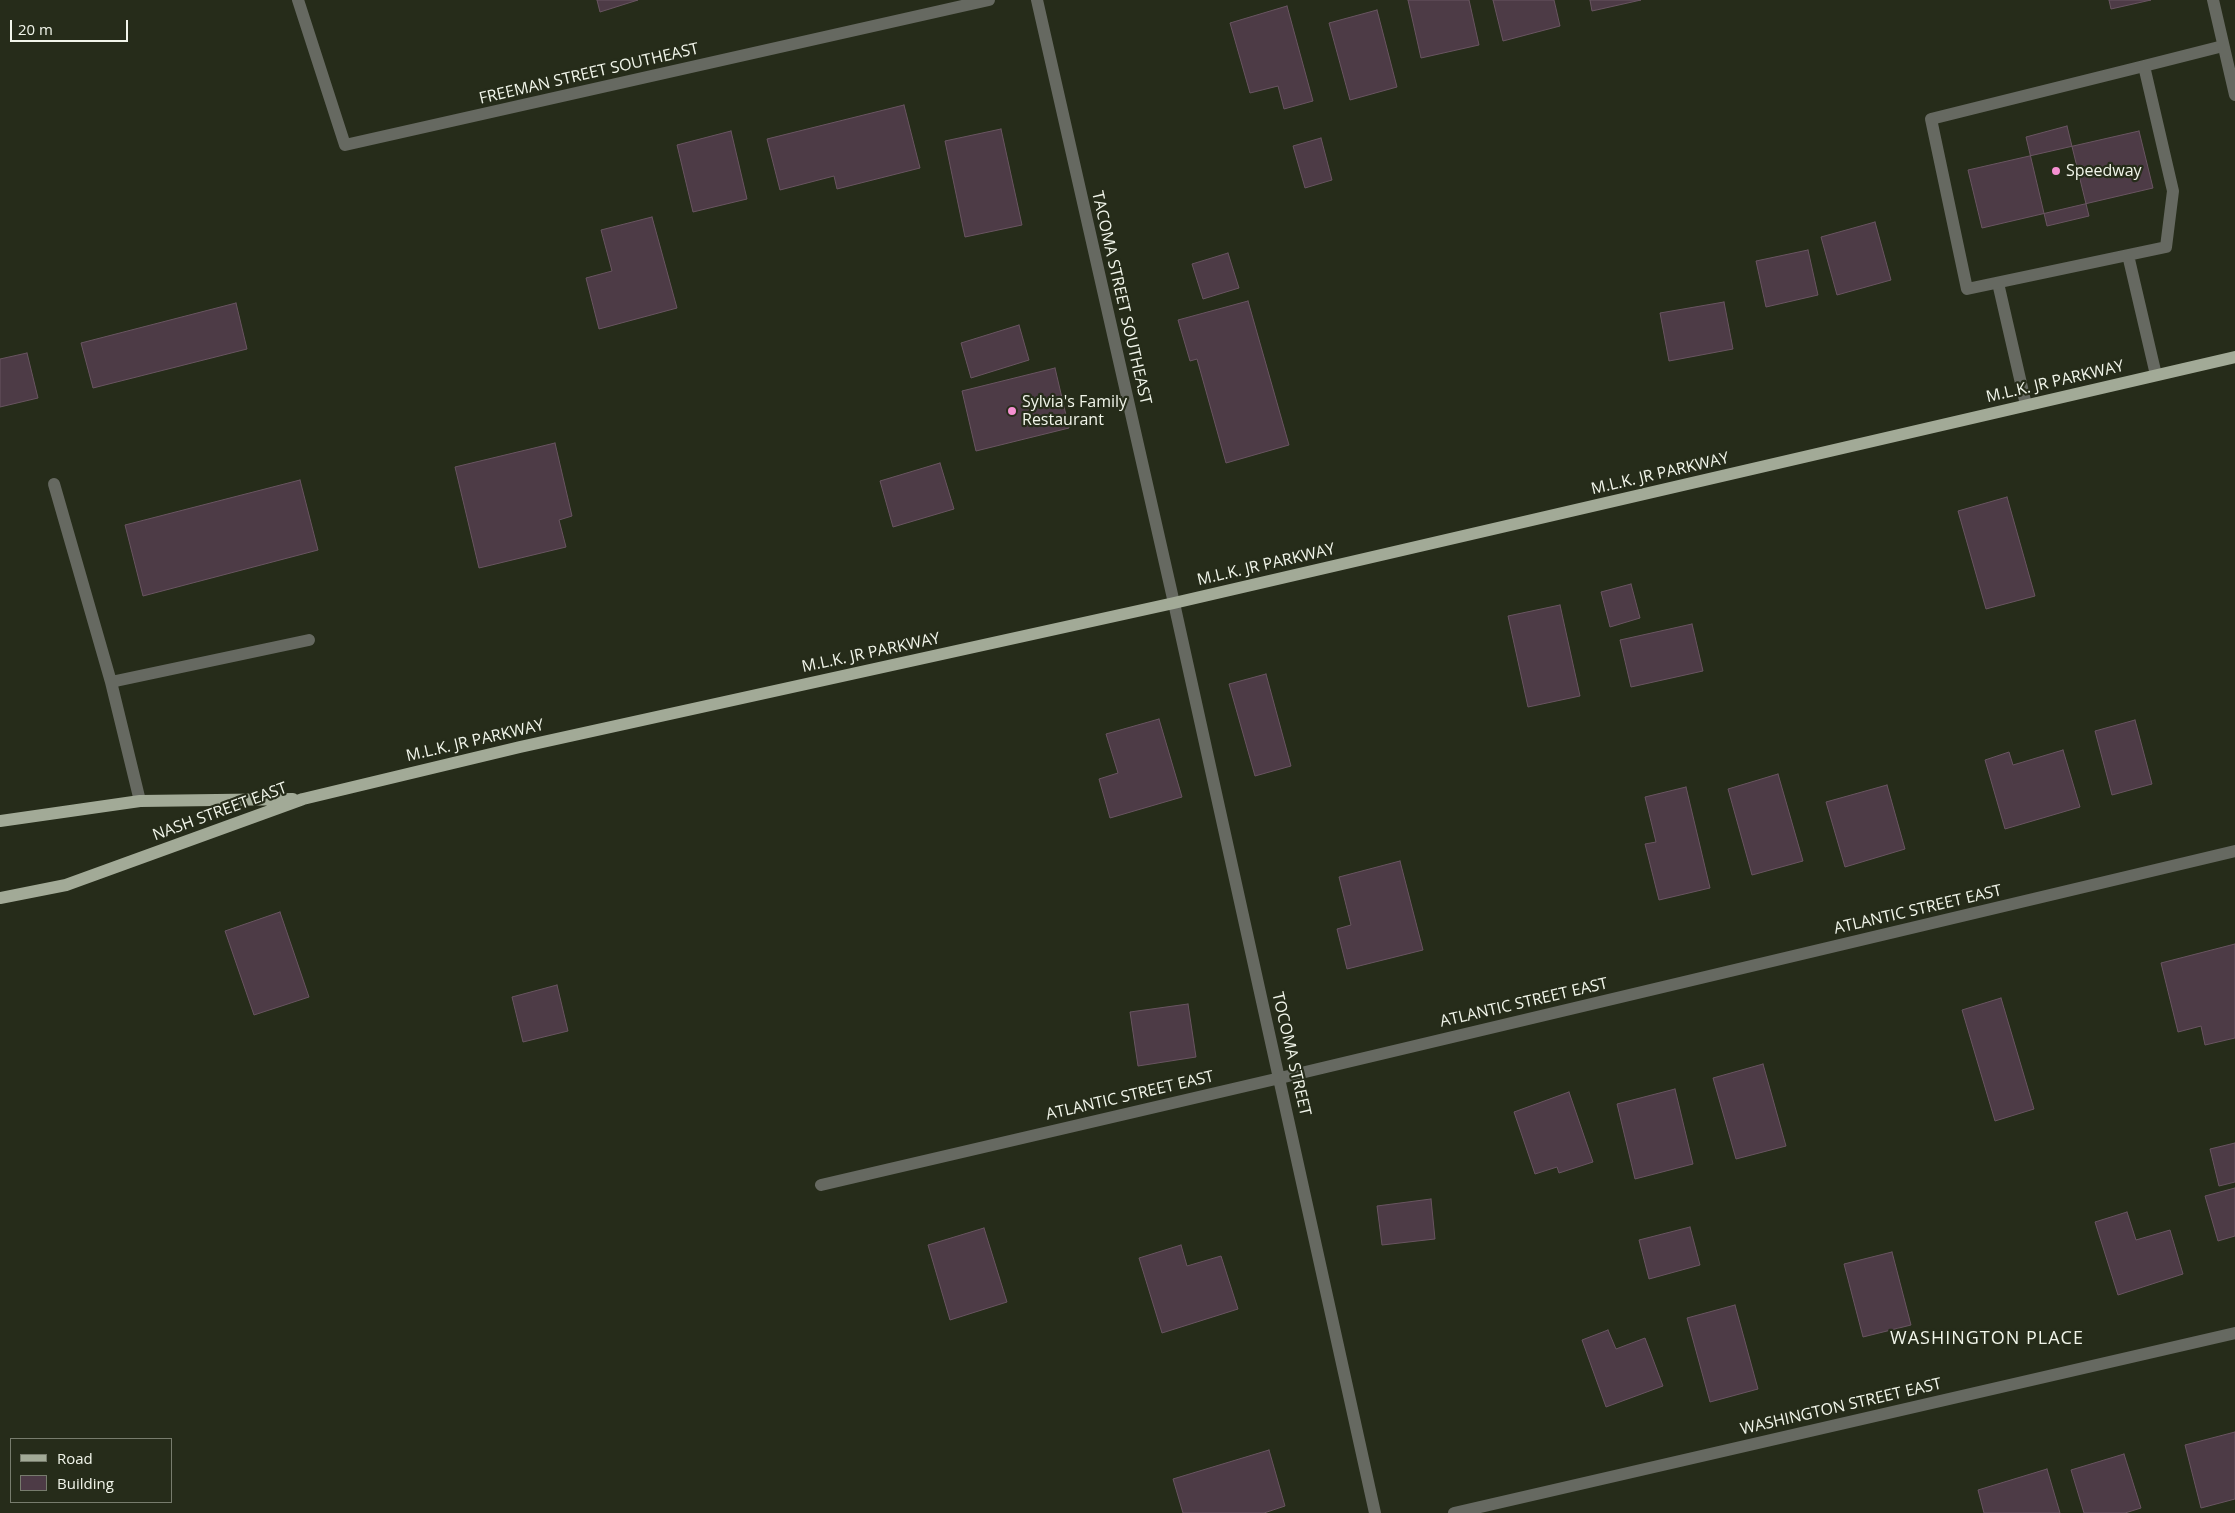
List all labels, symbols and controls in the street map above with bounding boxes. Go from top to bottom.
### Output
scale bar [12,10,130,42]
text: 20 m [18,19,53,39]
street label: FREEMAN STREET SOUTHEAST [477,39,701,109]
place label: Speedway [2066,161,2142,181]
marker: Speedway [2050,165,2062,177]
street label: TACOMA STREET SOUTHEAST [1087,189,1155,407]
street label: M.L.K. JR PARKWAY [1984,357,2126,407]
place label: Sylvia's Family Restaurant [1022,392,1127,430]
marker: Sylvia's Family Restaurant [1006,405,1018,417]
street label: M.L.K. JR PARKWAY [1589,449,1731,499]
street label: M.L.K. JR PARKWAY [1195,540,1337,590]
street label: M.L.K. JR PARKWAY [800,629,942,677]
street label: M.L.K. JR PARKWAY [404,716,546,766]
street label: NASH STREET EAST [150,779,290,845]
street label: ATLANTIC STREET EAST [1832,881,2004,939]
street label: ATLANTIC STREET EAST [1438,974,1610,1032]
street label: TOCOMA STREET [1267,990,1315,1118]
street label: ATLANTIC STREET EAST [1044,1067,1216,1125]
district label: WASHINGTON PLACE [1888,1328,2086,1350]
street label: WASHINGTON STREET EAST [1739,1374,1943,1440]
legend [10,1438,172,1503]
text: Road [57,1448,93,1468]
text: Building [57,1473,114,1493]

